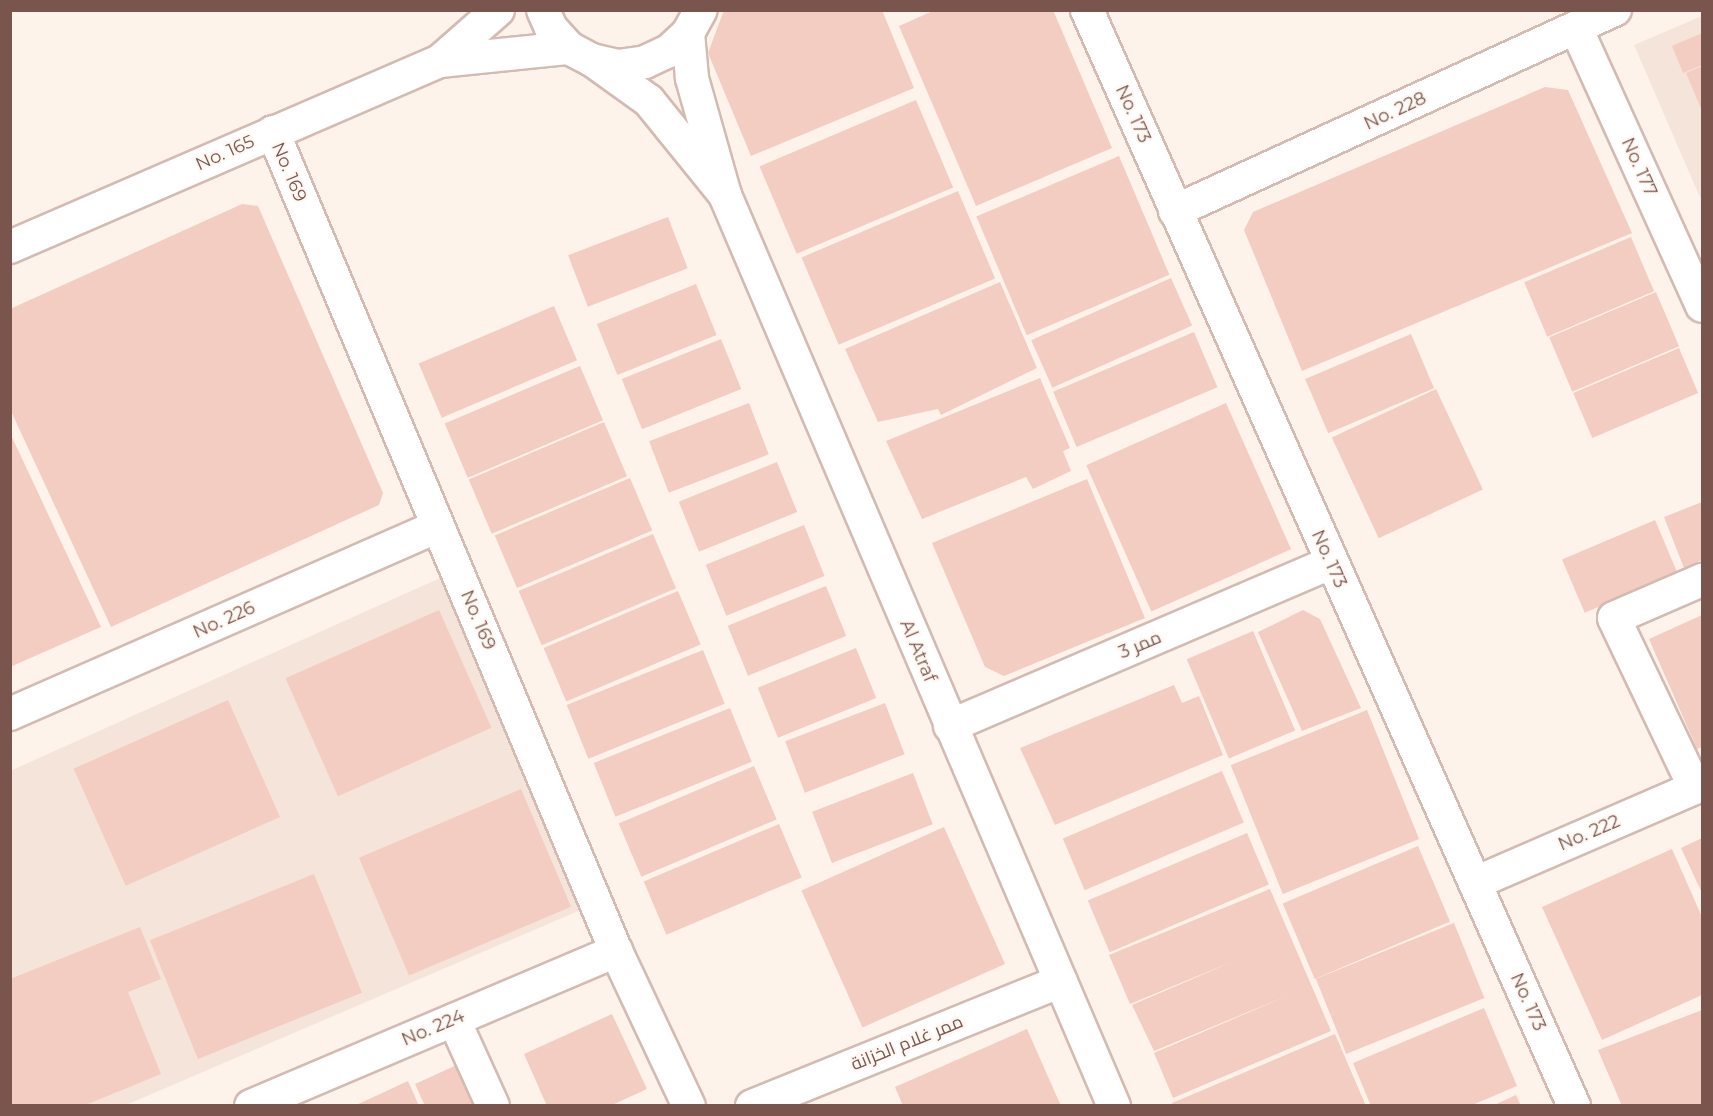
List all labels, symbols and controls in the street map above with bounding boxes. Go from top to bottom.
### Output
street label: No. 173 [1111,82,1155,146]
street label: No. 228 [1360,87,1430,135]
street label: No. 165 [192,131,258,175]
street label: No. 177 [1617,134,1661,200]
street label: No. 169 [267,139,311,205]
street label: No. 173 [1307,527,1351,591]
street label: No. 169 [456,587,500,653]
street label: No. 226 [190,597,258,643]
street label: Al Atraf [895,616,941,686]
street label: ممر 3 [1116,626,1164,664]
street label: No. 222 [1555,810,1623,856]
street label: No. 173 [1506,970,1550,1034]
street label: No. 224 [398,1005,468,1051]
street label: ممر غلام الخزانة [848,1011,966,1075]

